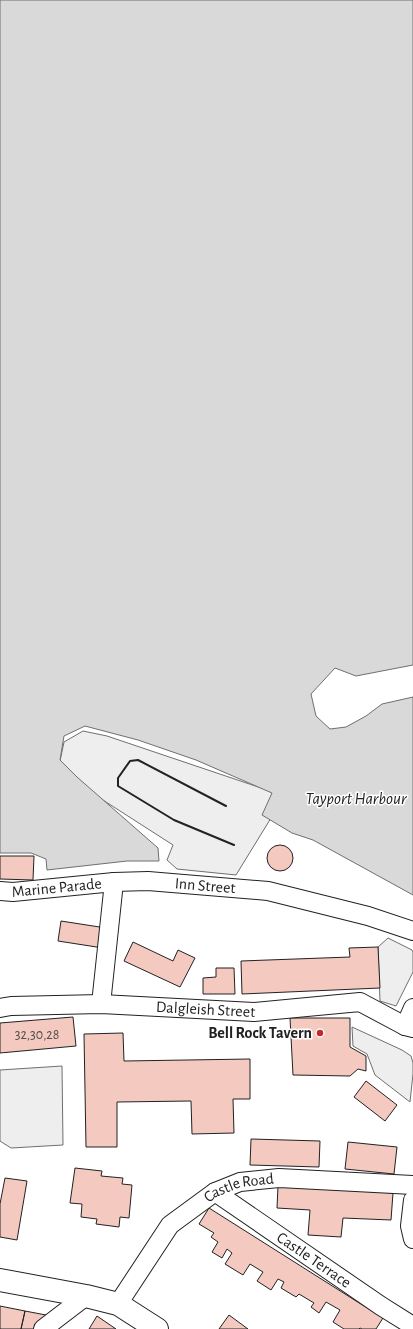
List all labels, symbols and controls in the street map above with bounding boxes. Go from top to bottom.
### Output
water label: Tayport Harbour [306,790,407,808]
street label: Marine Parade [11,875,102,900]
street label: Inn Street [174,875,236,896]
street label: Dalgleish Street [156,999,256,1020]
place label: Bell Rock Tavern [208,1025,312,1041]
house number: 32,30,28 [15,1028,59,1042]
marker: Bell Rock Tavern [315,1028,325,1038]
street label: Castle Road [201,1171,275,1205]
street label: Castle Terrace [274,1229,354,1291]

